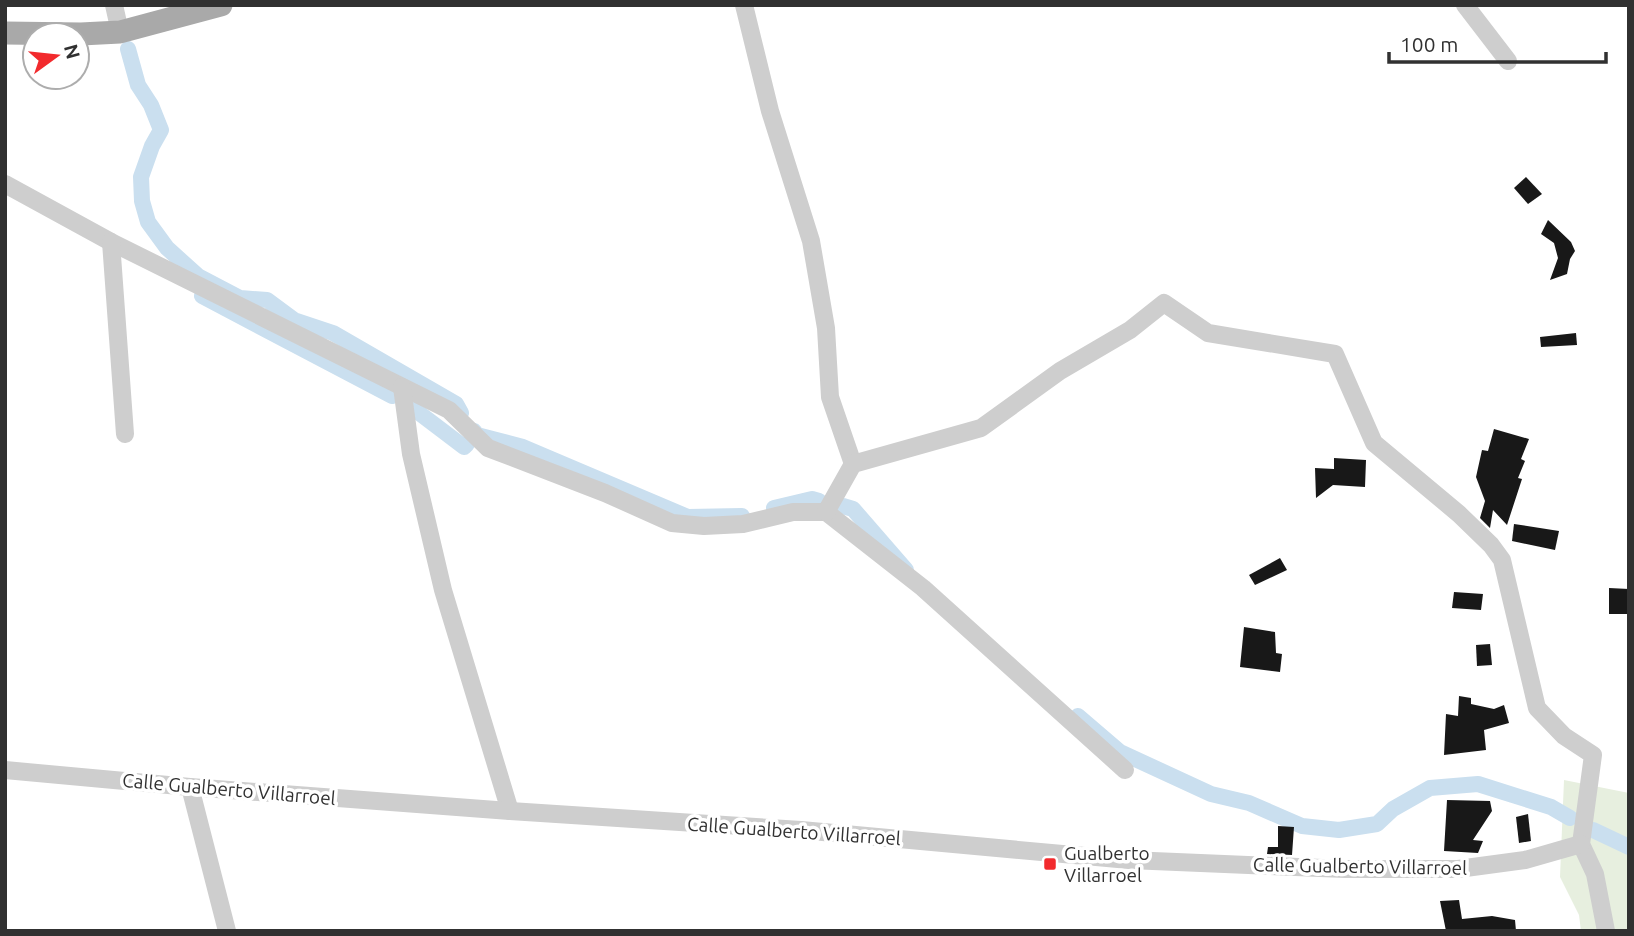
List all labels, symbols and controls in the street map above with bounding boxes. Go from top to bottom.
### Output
north arrow [21,21,91,91]
scale bar [1389,21,1606,65]
text: 100 m [1400,32,1458,56]
text: N [60,42,85,61]
street label: Calle Gualberto Villarroel [121,769,337,809]
street label: Calle Gualberto Villarroel [686,813,902,849]
place label: Gualberto Villarroel [1064,842,1150,886]
street label: Calle Gualberto Villarroel [1253,853,1467,879]
marker: Gualberto Villarroel [1042,856,1058,872]

